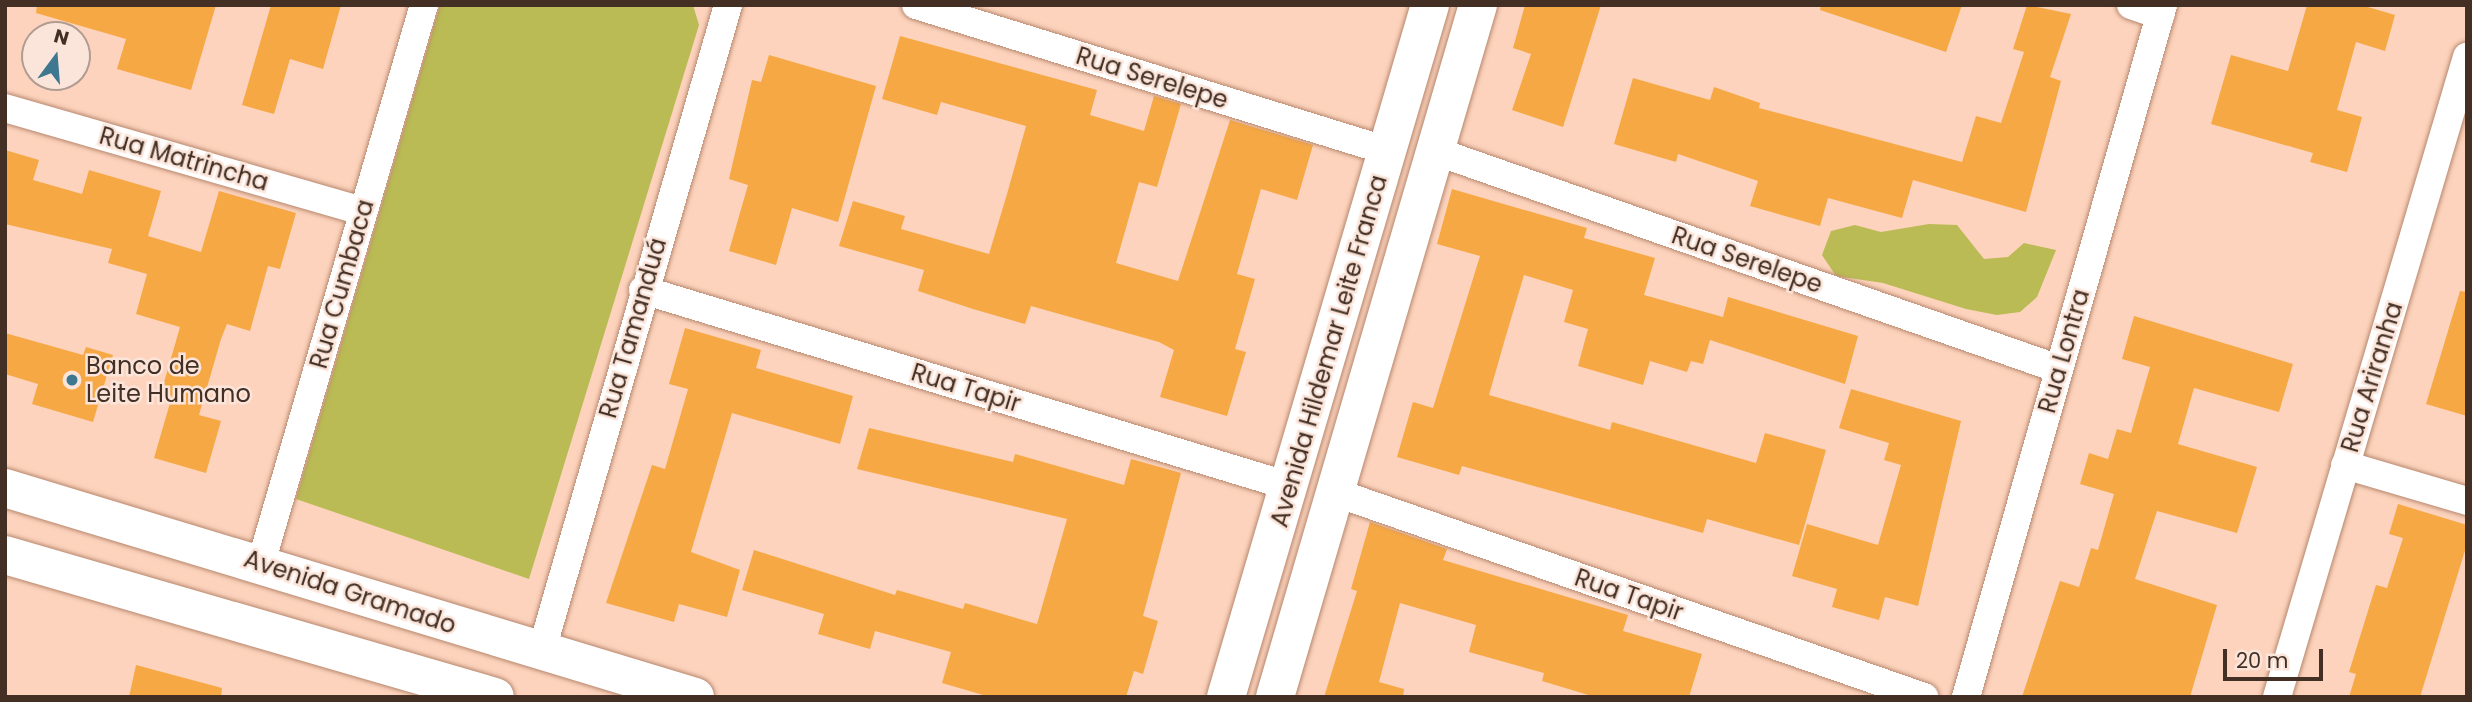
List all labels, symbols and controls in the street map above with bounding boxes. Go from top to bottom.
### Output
north arrow [21,21,91,91]
text: N [51,22,72,52]
street label: Rua Serelepe [1073,41,1231,115]
street label: Rua Matrincha [96,121,272,197]
street label: Avenida Hildemar Leite Franca [1265,172,1393,530]
street label: Rua Cumbaca [304,196,380,372]
street label: Rua Serelepe [1668,221,1826,299]
street label: Rua Tamanduá [594,235,672,421]
street label: Rua Lontra [2033,286,2095,416]
street label: Rua Ariranha [2335,298,2409,456]
place label: Banco de Leite Humano [86,352,251,408]
street label: Rua Tapir [908,358,1024,418]
marker: Banco de Leite Humano [64,372,80,388]
street label: Avenida Gramado [240,544,460,640]
street label: Rua Tapir [1571,563,1687,627]
scale bar [2227,636,2327,680]
text: 20 m [2236,646,2289,675]

